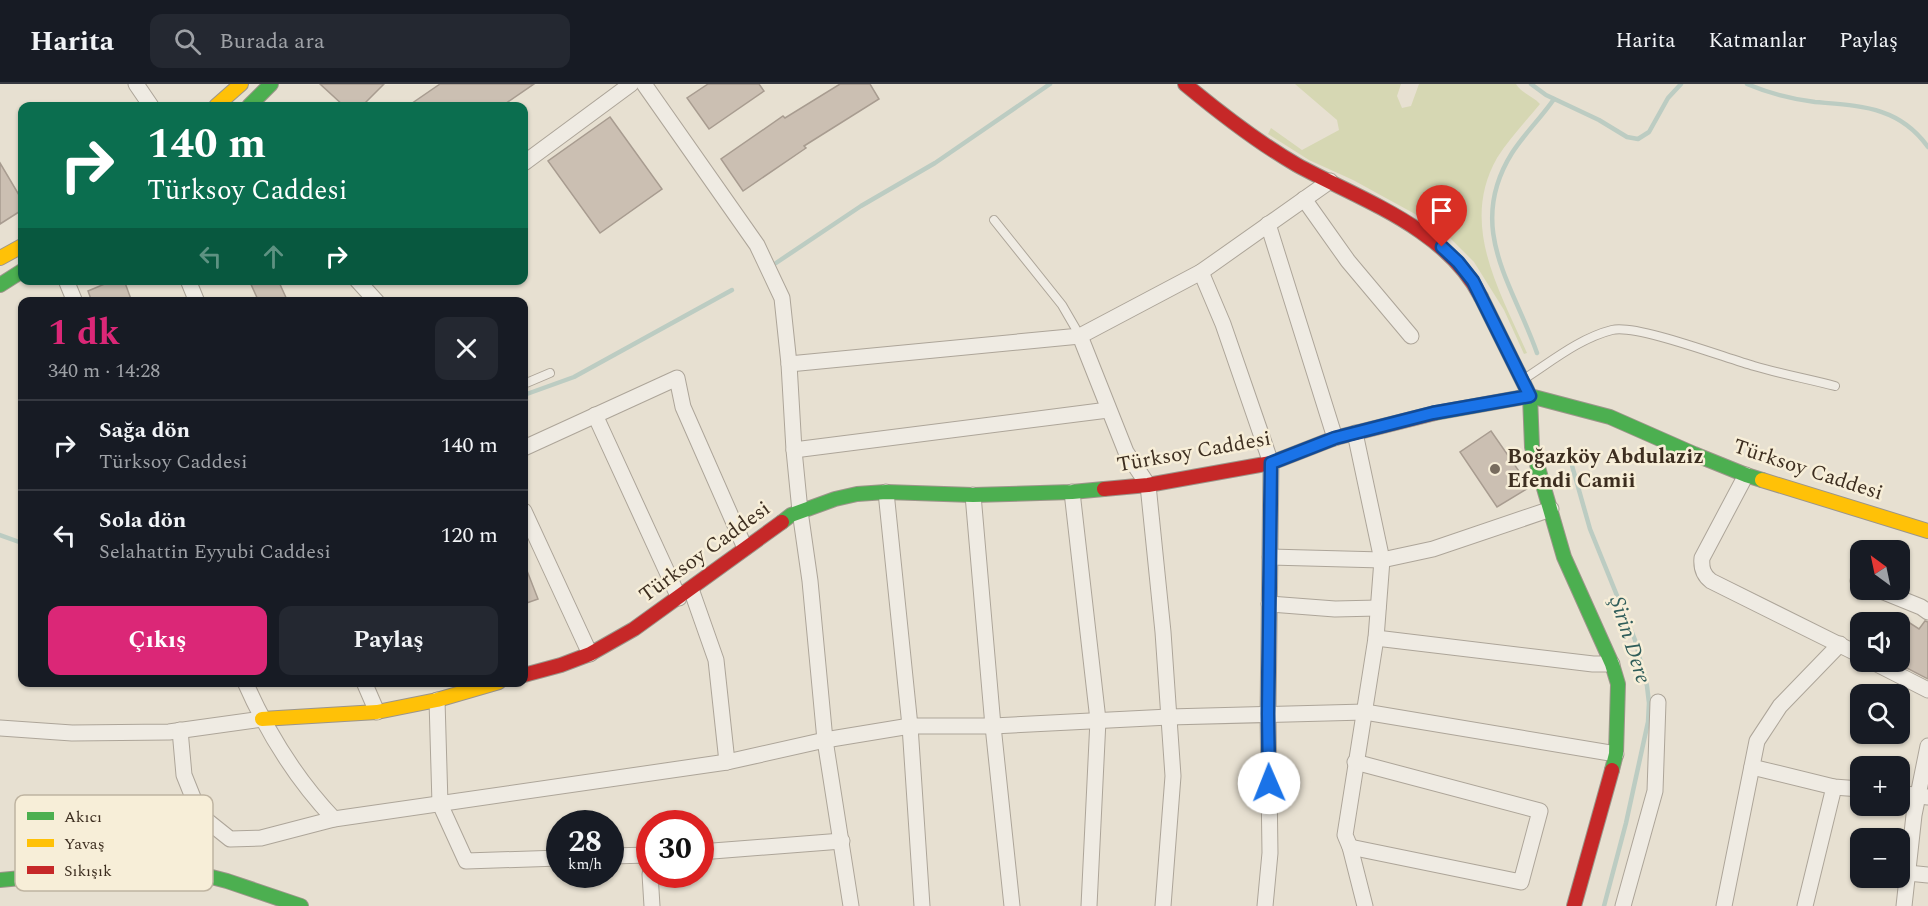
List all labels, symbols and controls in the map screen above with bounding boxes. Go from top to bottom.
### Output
search box [150,14,570,68]
text: Harita [30,20,114,63]
icon: search [171,25,204,58]
text: Burada ara [219,25,325,58]
text: Harita [1616,25,1675,57]
text: Katmanlar [1708,25,1806,57]
text: Paylaş [1839,25,1898,57]
text: 140 m [147,113,266,176]
icon: right [48,126,126,204]
text: Türksoy Caddesi [147,170,347,212]
pin [1416,185,1467,247]
icon: arrive [1425,194,1458,227]
icon: left [194,240,227,273]
icon: ahead [257,240,290,273]
icon: right [320,240,353,273]
text: 1 dk [48,306,120,361]
button: close [435,317,498,380]
text: 340 m · 14:28 [48,356,160,386]
text: Sağa dön [99,414,190,447]
street label: Türksoy Caddesi [1114,423,1274,481]
icon: right [48,429,81,462]
text: 140 m [441,429,498,462]
street label: Türksoy Caddesi [1729,431,1887,509]
place label: Boğazköy Abdulaziz Efendi Camii [1507,441,1704,497]
text: Türksoy Caddesi [99,447,247,477]
marker: Boğazköy Abdulaziz Efendi Camii [1488,462,1502,476]
street label: Türksoy Caddesi [633,493,777,611]
text: Sola dön [99,504,186,537]
icon: left [48,519,81,552]
text: 120 m [441,519,498,552]
text: Selahattin Eyyubi Caddesi [99,537,331,567]
north arrow [1850,540,1910,600]
map controls [1850,540,1910,888]
water label: Şirin Dere [1600,592,1660,688]
button: Çıkış [48,606,267,675]
button: Paylaş [279,606,498,675]
button: sound [1850,612,1910,672]
button: search [1850,684,1910,744]
position arrow [1237,751,1301,815]
button: + [1850,756,1910,816]
legend [15,795,213,891]
text: Akıcı [64,805,102,829]
speed limit sign: 30 [636,810,714,888]
text: 28 [568,819,602,865]
button: − [1850,828,1910,888]
text: Yavaş [64,832,105,856]
text: km/h [568,853,602,876]
text: Sıkışık [64,859,112,883]

